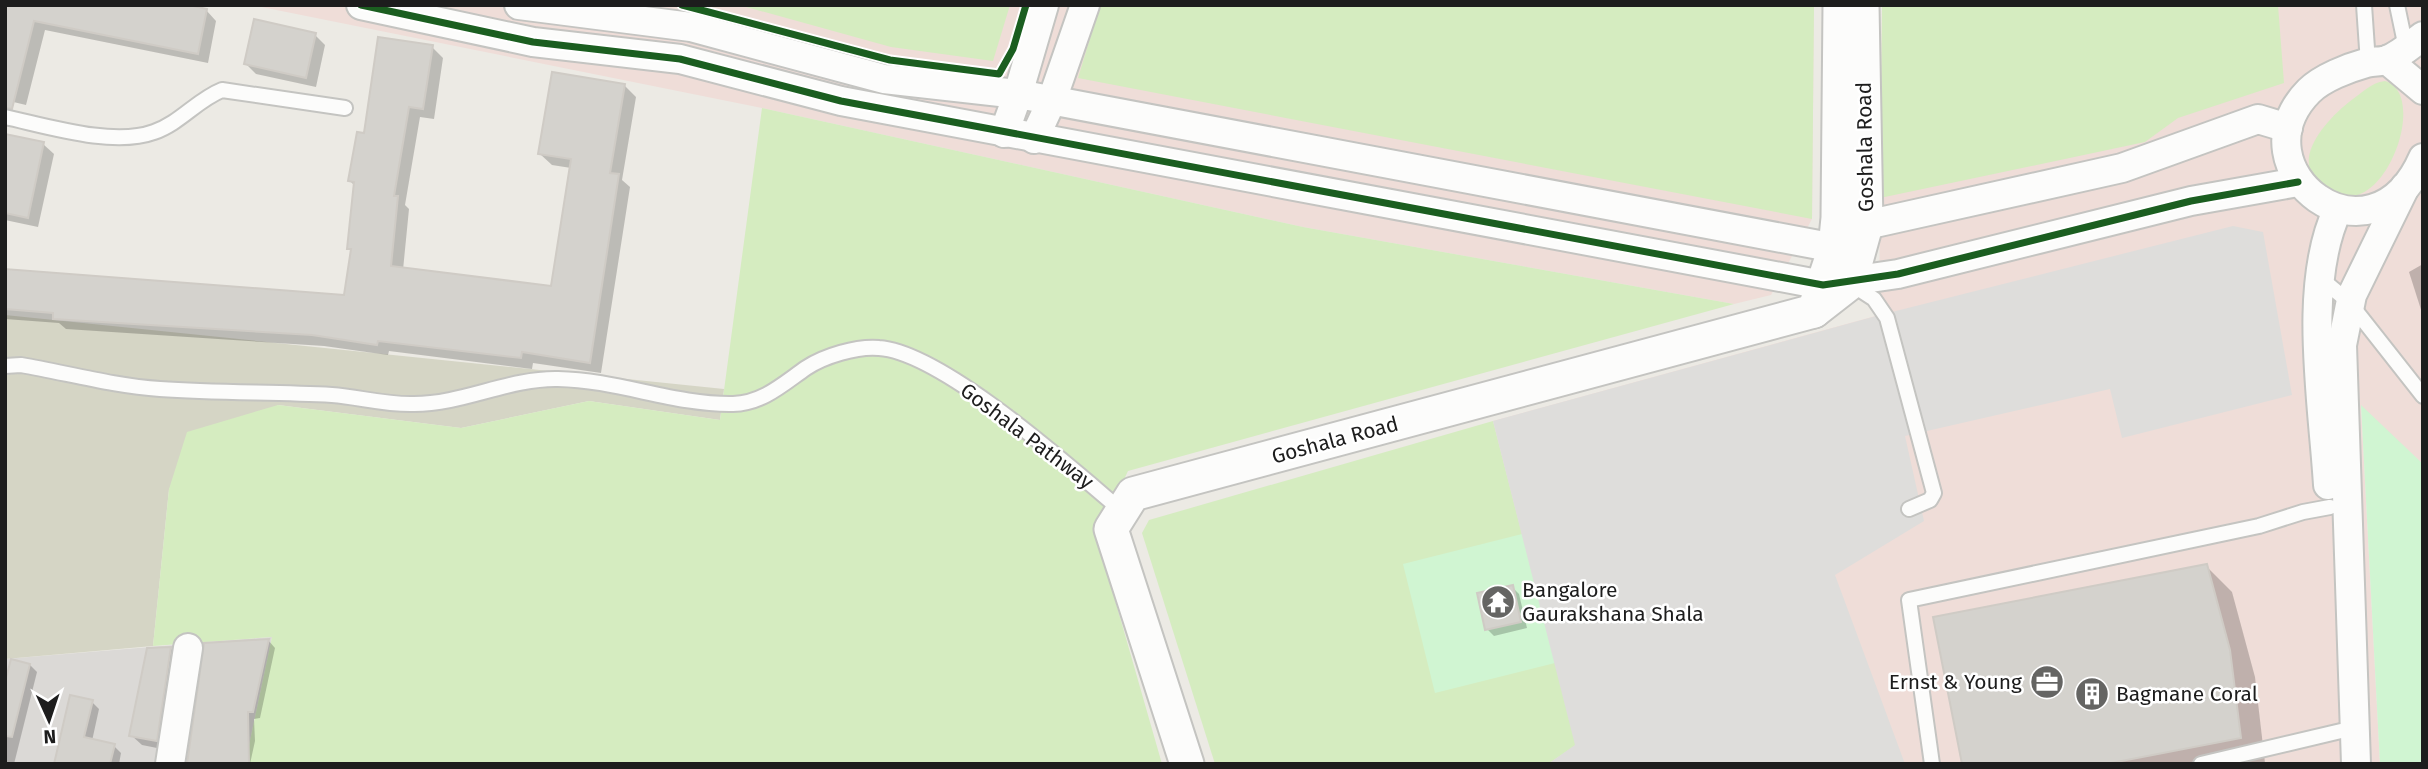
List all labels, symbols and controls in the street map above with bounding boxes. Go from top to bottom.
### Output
street label: Goshala Road [1851,82,1879,212]
street label: Goshala Pathway [955,377,1099,495]
street label: Goshala Road [1269,411,1401,469]
place label: Bangalore Gaurakshana Shala [1522,577,1704,627]
temple icon: Bangalore Gaurakshana Shala [1479,583,1517,621]
office icon: Ernst & Young [2028,663,2066,701]
place label: Ernst & Young [1889,669,2022,695]
building icon: Bagmane Coral [2073,675,2111,713]
place label: Bagmane Coral [2116,681,2258,707]
north arrow [14,685,84,755]
text: N [43,725,57,748]

